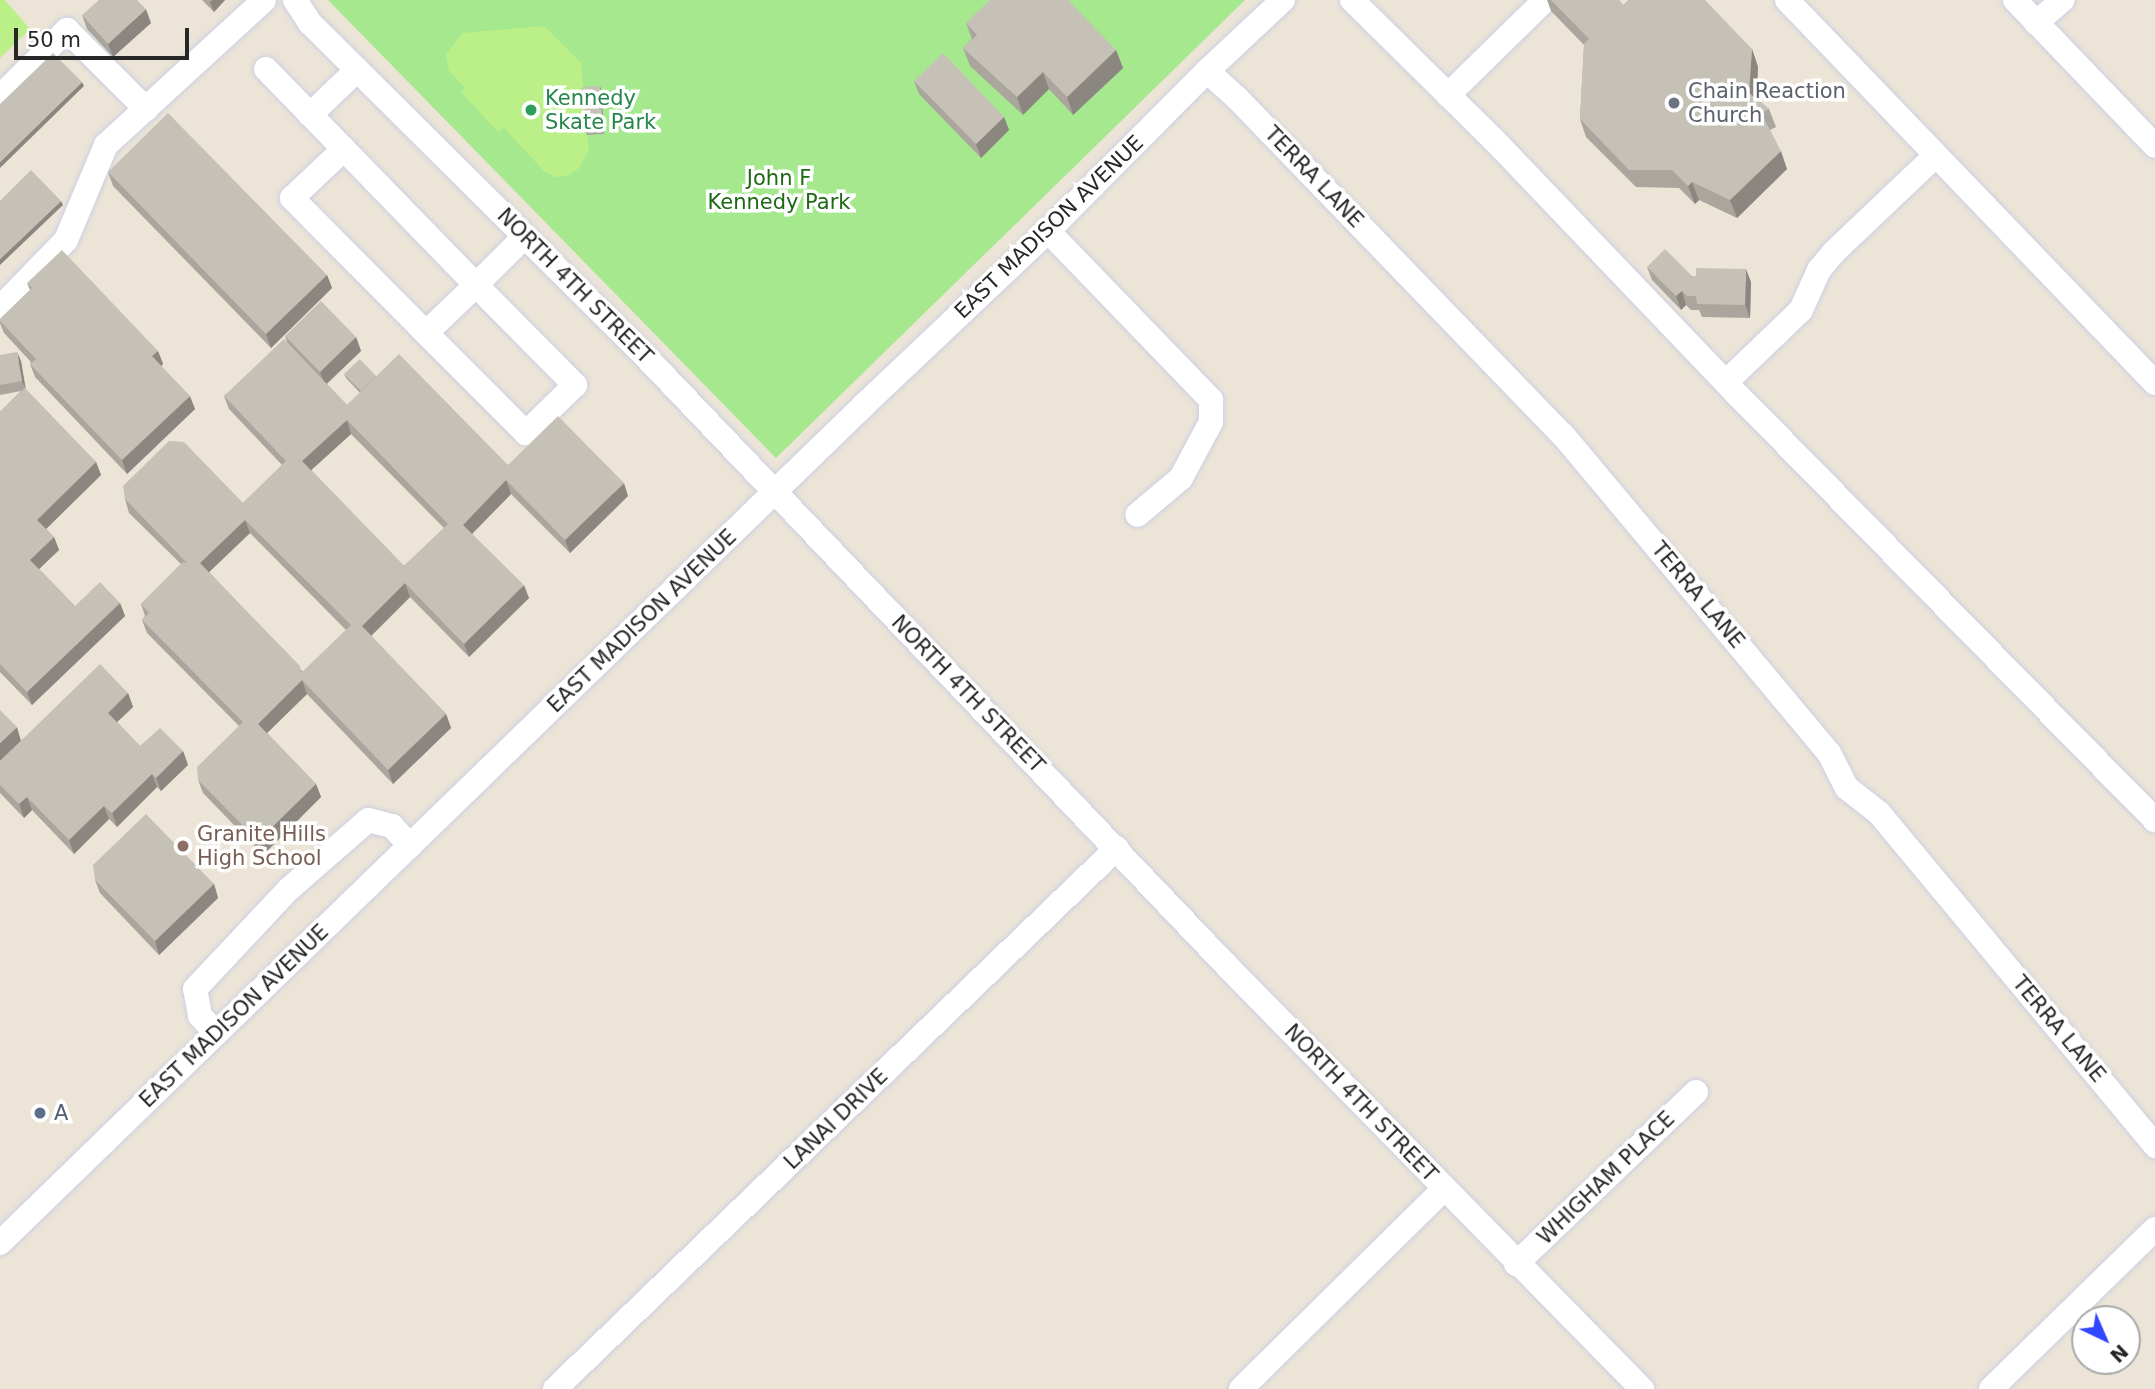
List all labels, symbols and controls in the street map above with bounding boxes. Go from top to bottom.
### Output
scale bar [18,14,192,58]
text: 50 m [27,28,81,52]
place label: Chain Reaction Church [1688,78,1846,128]
place label: Kennedy Skate Park [545,85,656,135]
marker: Chain Reaction Church [1666,95,1682,111]
marker: Kennedy Skate Park [523,102,539,118]
street label: TERRA LANE [1259,121,1369,233]
street label: EAST MADISON AVENUE [949,130,1149,324]
park label: John F Kennedy Park [707,165,851,215]
street label: NORTH 4TH STREET [492,203,658,369]
street label: EAST MADISON AVENUE [542,524,742,718]
street label: TERRA LANE [1646,537,1750,653]
street label: NORTH 4TH STREET [886,610,1050,778]
place label: Granite Hills High School [197,821,326,871]
marker: Granite Hills High School [175,838,191,854]
street label: EAST MADISON AVENUE [134,919,334,1113]
street label: TERRA LANE [2007,971,2111,1087]
street label: NORTH 4TH STREET [1279,1019,1443,1187]
street label: LANAI DRIVE [779,1063,893,1175]
place label: A [54,1100,68,1126]
marker: A [32,1105,48,1121]
street label: WHIGHAM PLACE [1532,1106,1680,1250]
north arrow [2071,1305,2141,1375]
text: N [2106,1340,2133,1367]

